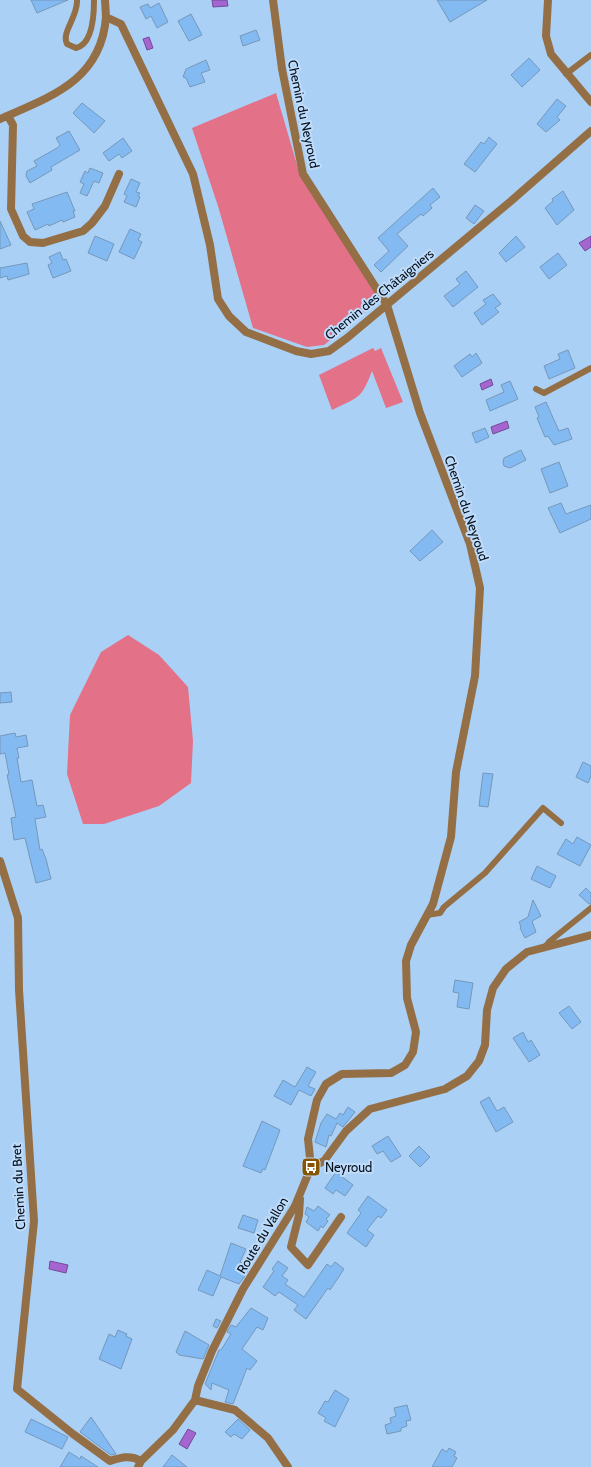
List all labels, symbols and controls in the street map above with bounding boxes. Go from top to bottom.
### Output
street label: Chemin du Neyroud [285,58,323,170]
street label: Chemin des Châtaigniers [321,245,437,343]
street label: Chemin du Neyroud [441,453,493,563]
street label: Chemin du Bret [8,1143,28,1230]
bus stop icon: Neyroud [300,1156,322,1178]
place label: Neyroud [325,1159,372,1175]
street label: Route du Vallon [233,1194,291,1276]

